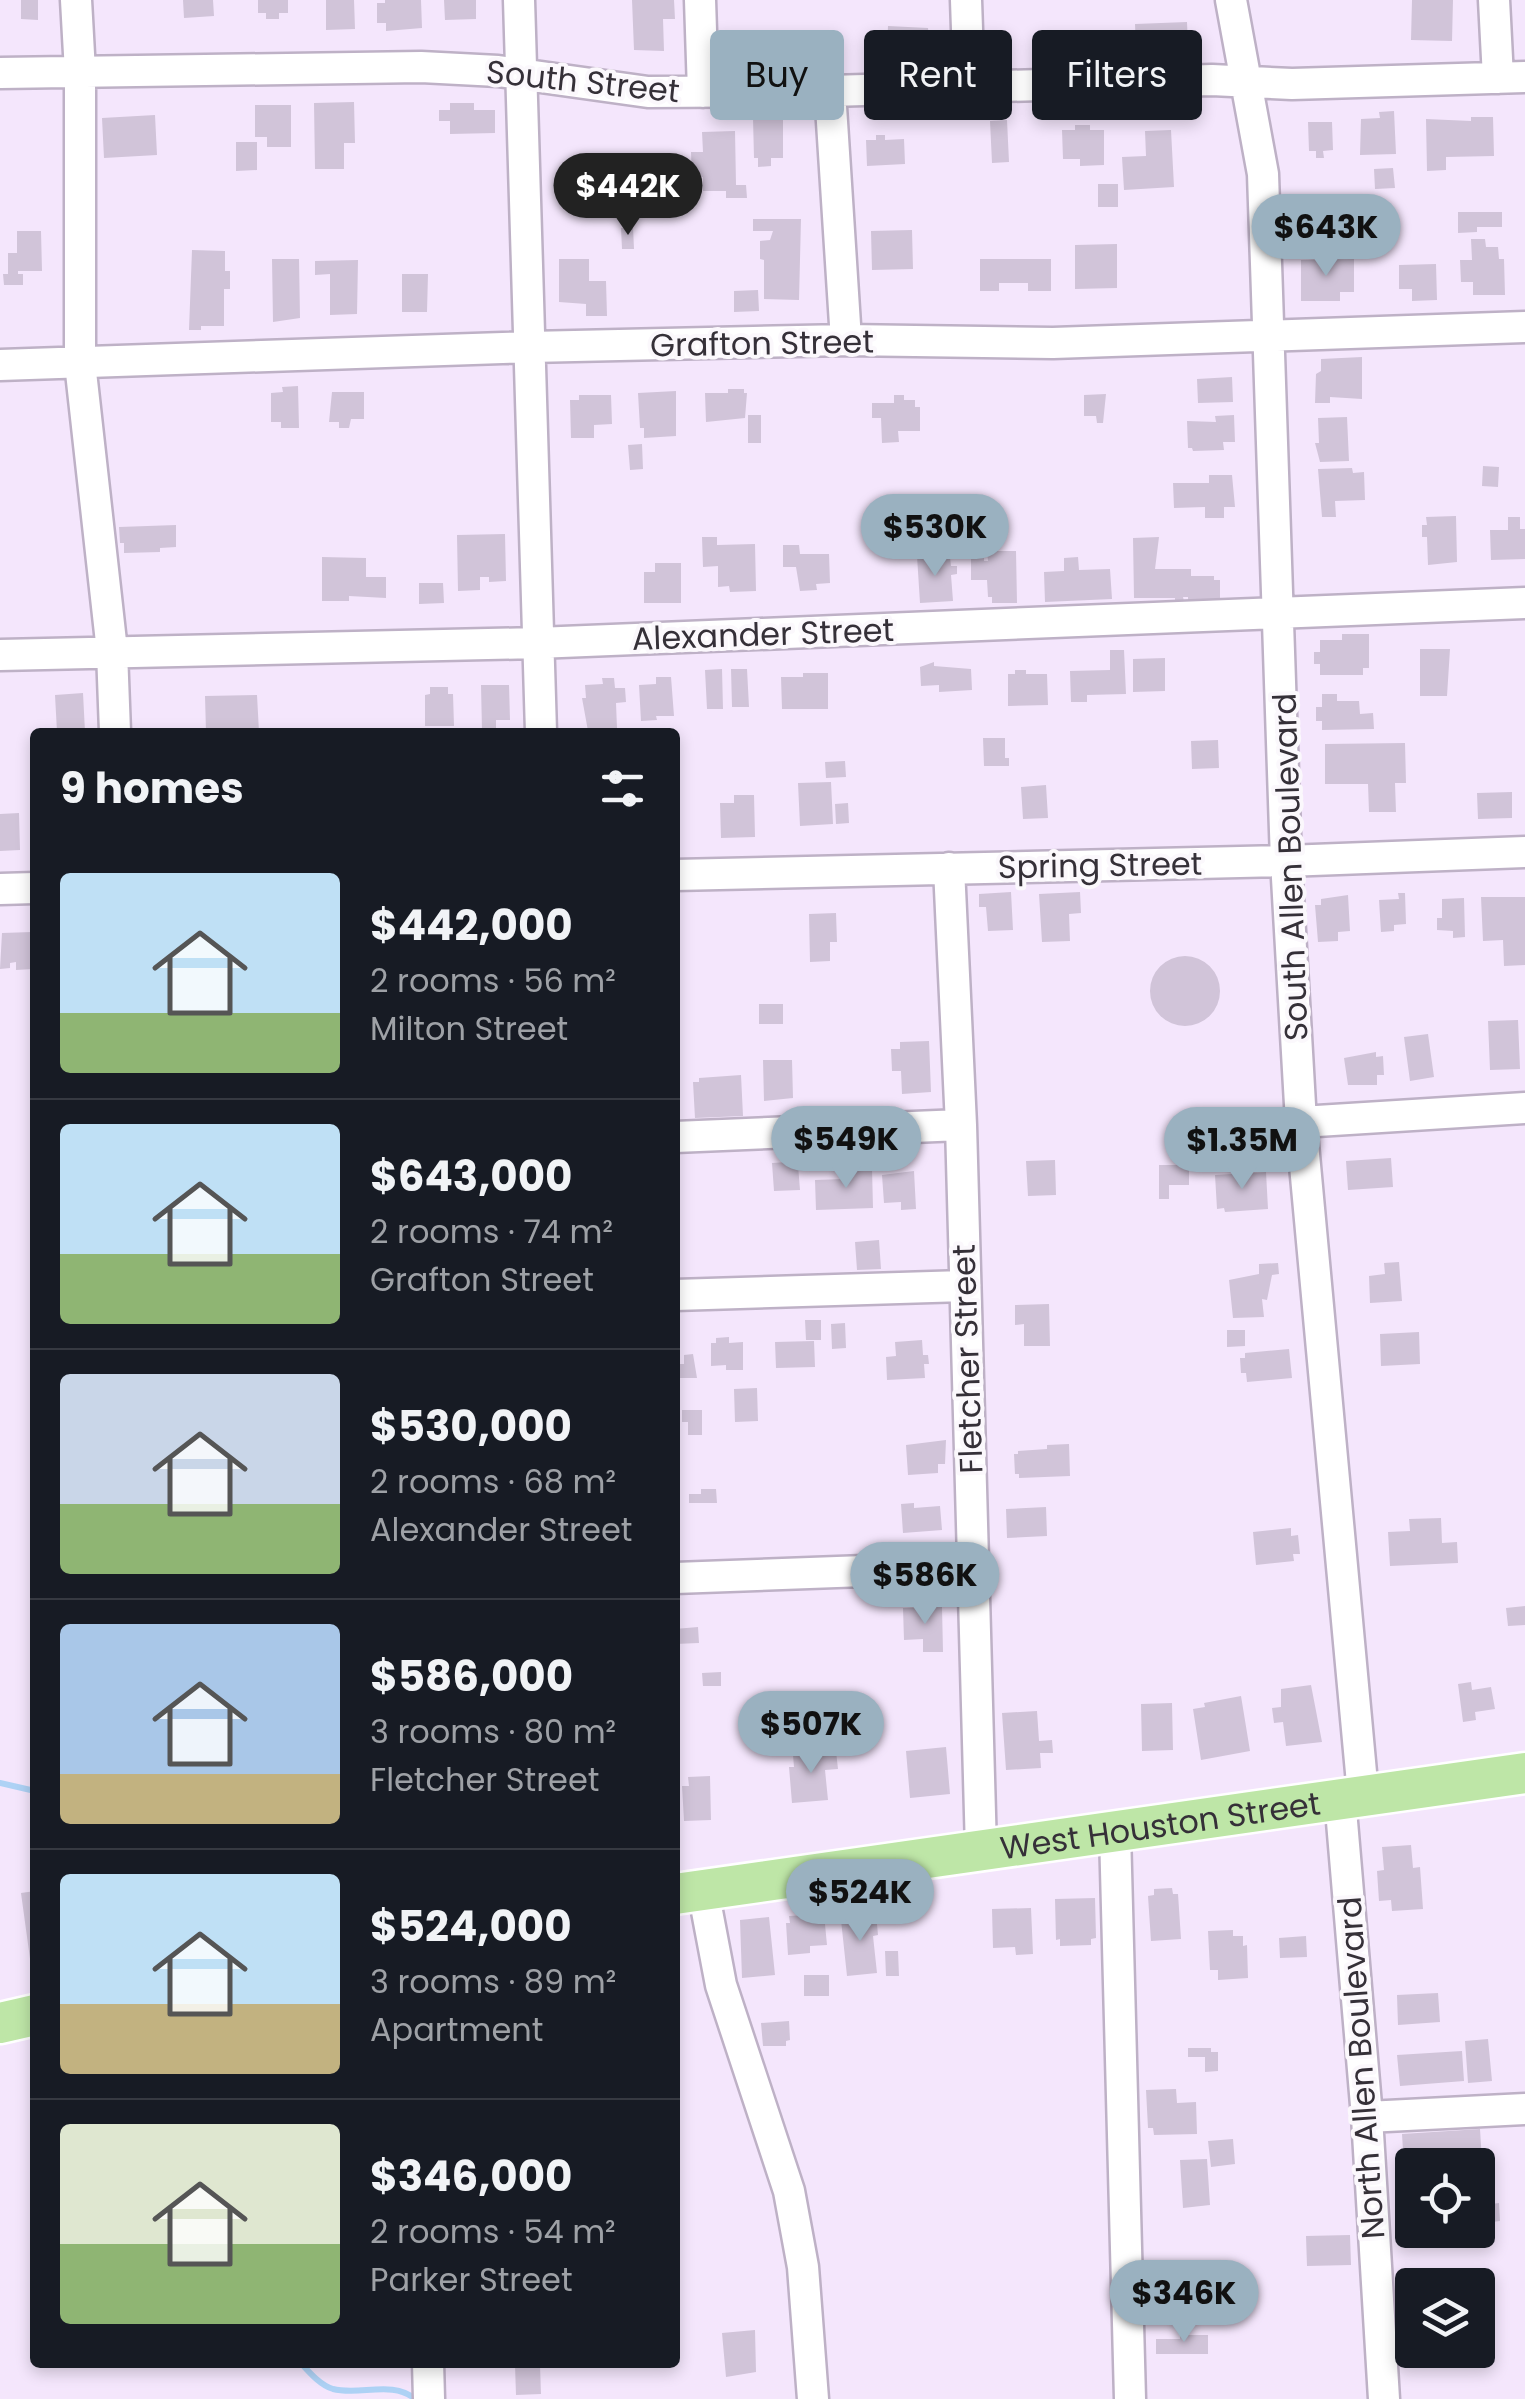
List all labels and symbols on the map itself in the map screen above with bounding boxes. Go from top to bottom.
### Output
street label: South Street [484,48,682,114]
pin: $442K [558,153,698,238]
pin: $643K [1256,194,1396,279]
street label: Grafton Street [650,319,874,367]
pin: $530K [865,494,1005,579]
street label: Alexander Street [631,607,895,661]
street label: South Allen Boulevard [1261,692,1319,1042]
street label: Spring Street [997,841,1203,889]
pin: $549K [776,1106,916,1191]
pin: $1.35M [1161,1107,1323,1192]
street label: Fletcher Street [941,1244,993,1474]
pin: $586K [855,1542,995,1627]
pin: $507K [741,1691,881,1776]
street label: West Houston Street [997,1780,1323,1870]
pin: $524K [790,1859,930,1944]
street label: North Allen Boulevard [1327,1895,1395,2241]
pin: $346K [1114,2260,1254,2345]

